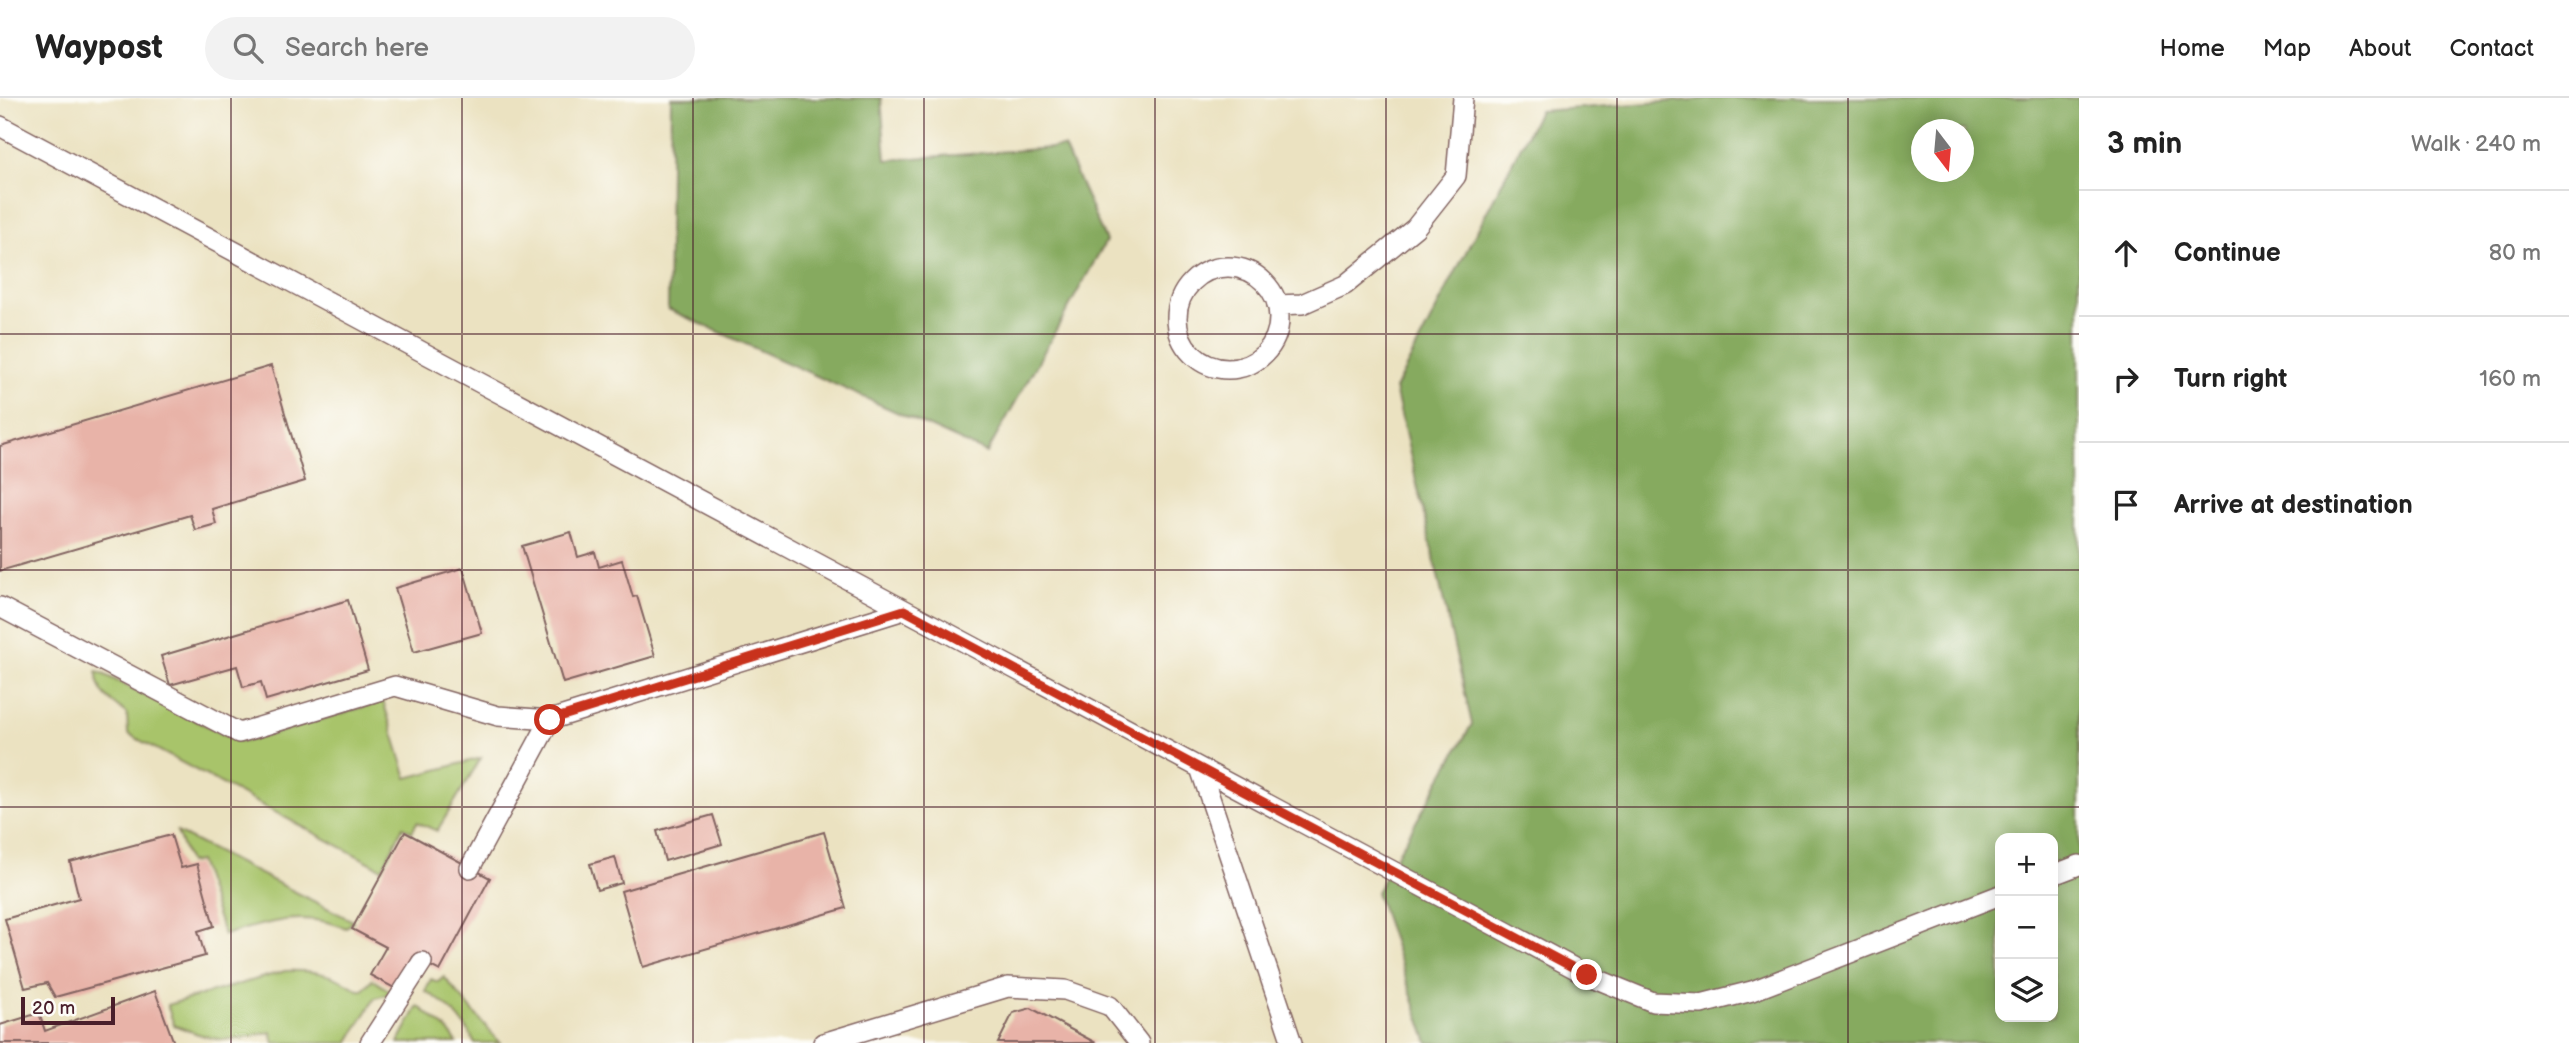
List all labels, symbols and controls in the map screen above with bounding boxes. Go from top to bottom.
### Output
search box [205,17,695,80]
text: Waypost [35,28,163,68]
icon: search [229,29,267,67]
text: Search here [285,33,429,64]
text: Home [2160,34,2225,63]
text: Map [2263,34,2311,63]
text: About [2349,34,2411,63]
text: Contact [2449,34,2534,63]
north arrow [1911,119,1974,182]
text: 3 min [2107,126,2182,162]
text: Walk · 240 m [2411,130,2541,158]
icon: ahead [2107,234,2145,272]
text: Continue [2174,238,2281,269]
text: 80 m [2489,239,2541,267]
icon: right [2107,360,2145,398]
text: Turn right [2174,364,2287,395]
text: 160 m [2479,365,2541,393]
icon: arrive [2107,486,2145,524]
text: Arrive at destination [2174,490,2413,521]
route start [534,704,565,735]
map controls [1995,833,2058,1022]
button: + [1995,833,2058,896]
button: − [1995,896,2058,959]
route end [1571,959,1602,990]
button: layers [1995,959,2058,1022]
scale bar [21,994,116,1026]
text: 20 m [32,997,75,1020]

